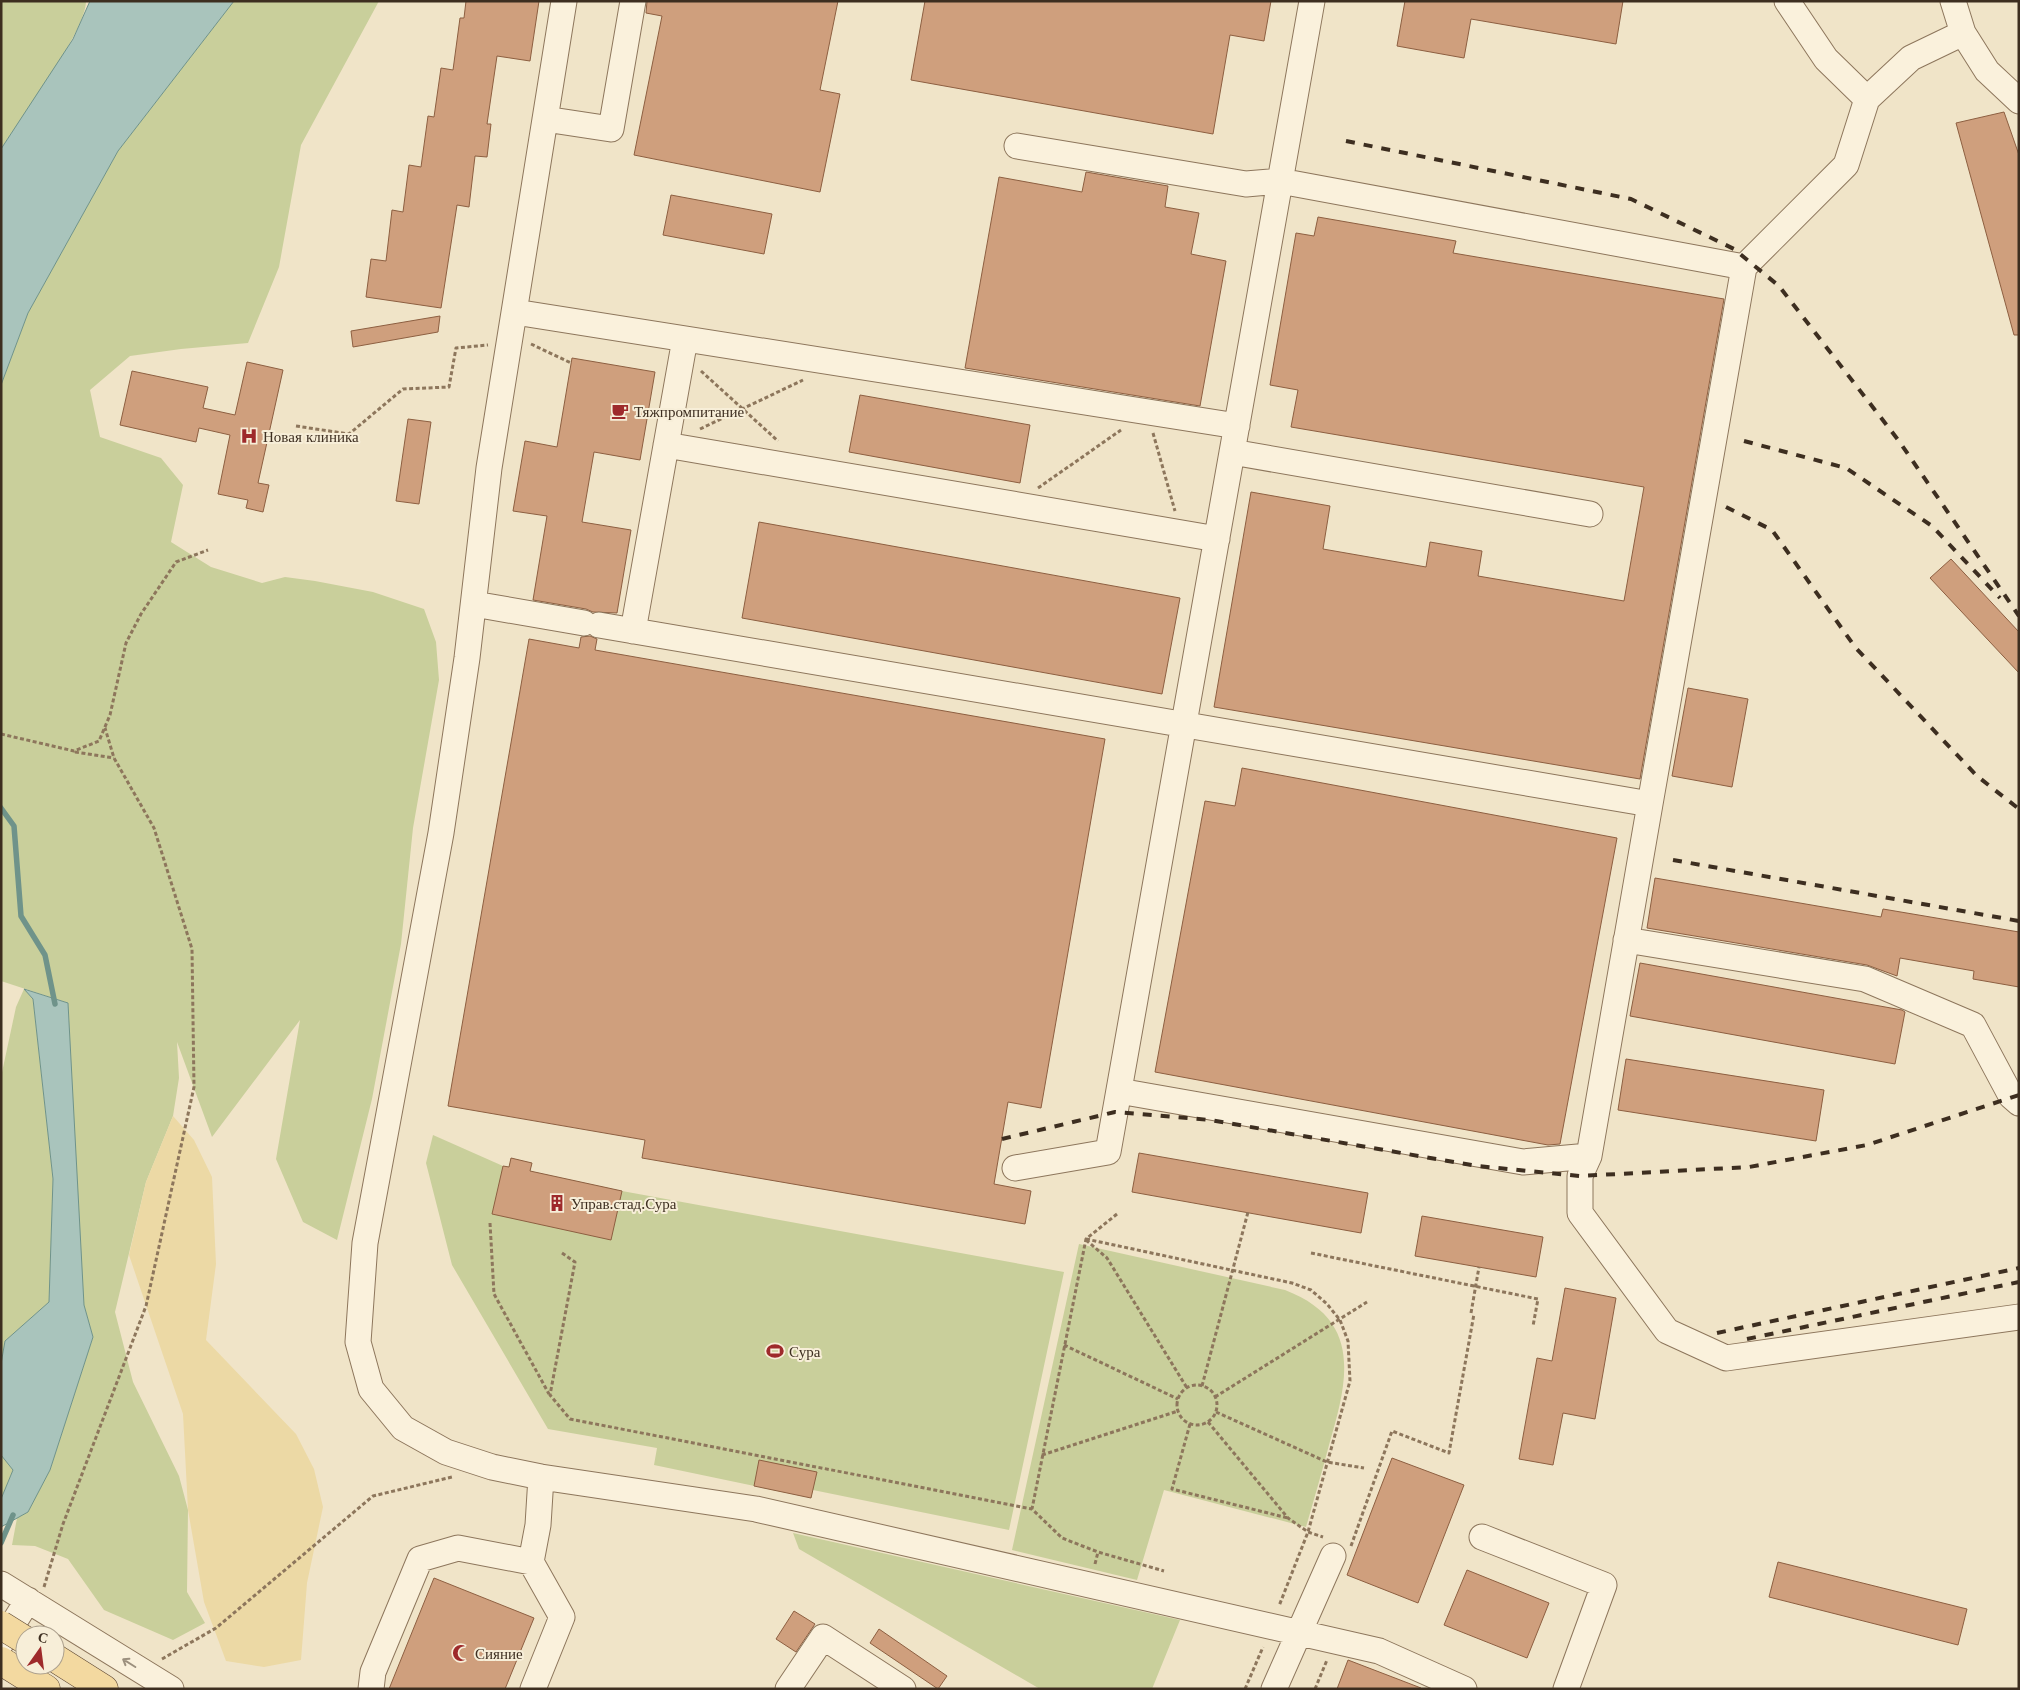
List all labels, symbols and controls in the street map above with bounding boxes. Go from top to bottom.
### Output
cafe icon: Тяжпромпитание [610,401,630,421]
place label: Тяжпромпитание [634,402,745,421]
hospital icon: Новая клиника [239,426,259,446]
place label: Новая клиника [263,427,359,446]
building icon: Управ.стад.Сура [547,1193,567,1213]
place label: Управ.стад.Сура [571,1194,677,1213]
sports icon: Сура [765,1341,785,1361]
place label: Сура [789,1342,821,1361]
north arrow [15,1625,65,1675]
text: С [36,1627,50,1647]
mosque icon: Сияние [451,1643,471,1663]
place label: Сияние [475,1644,523,1663]
one-way arrow [123,1658,137,1668]

